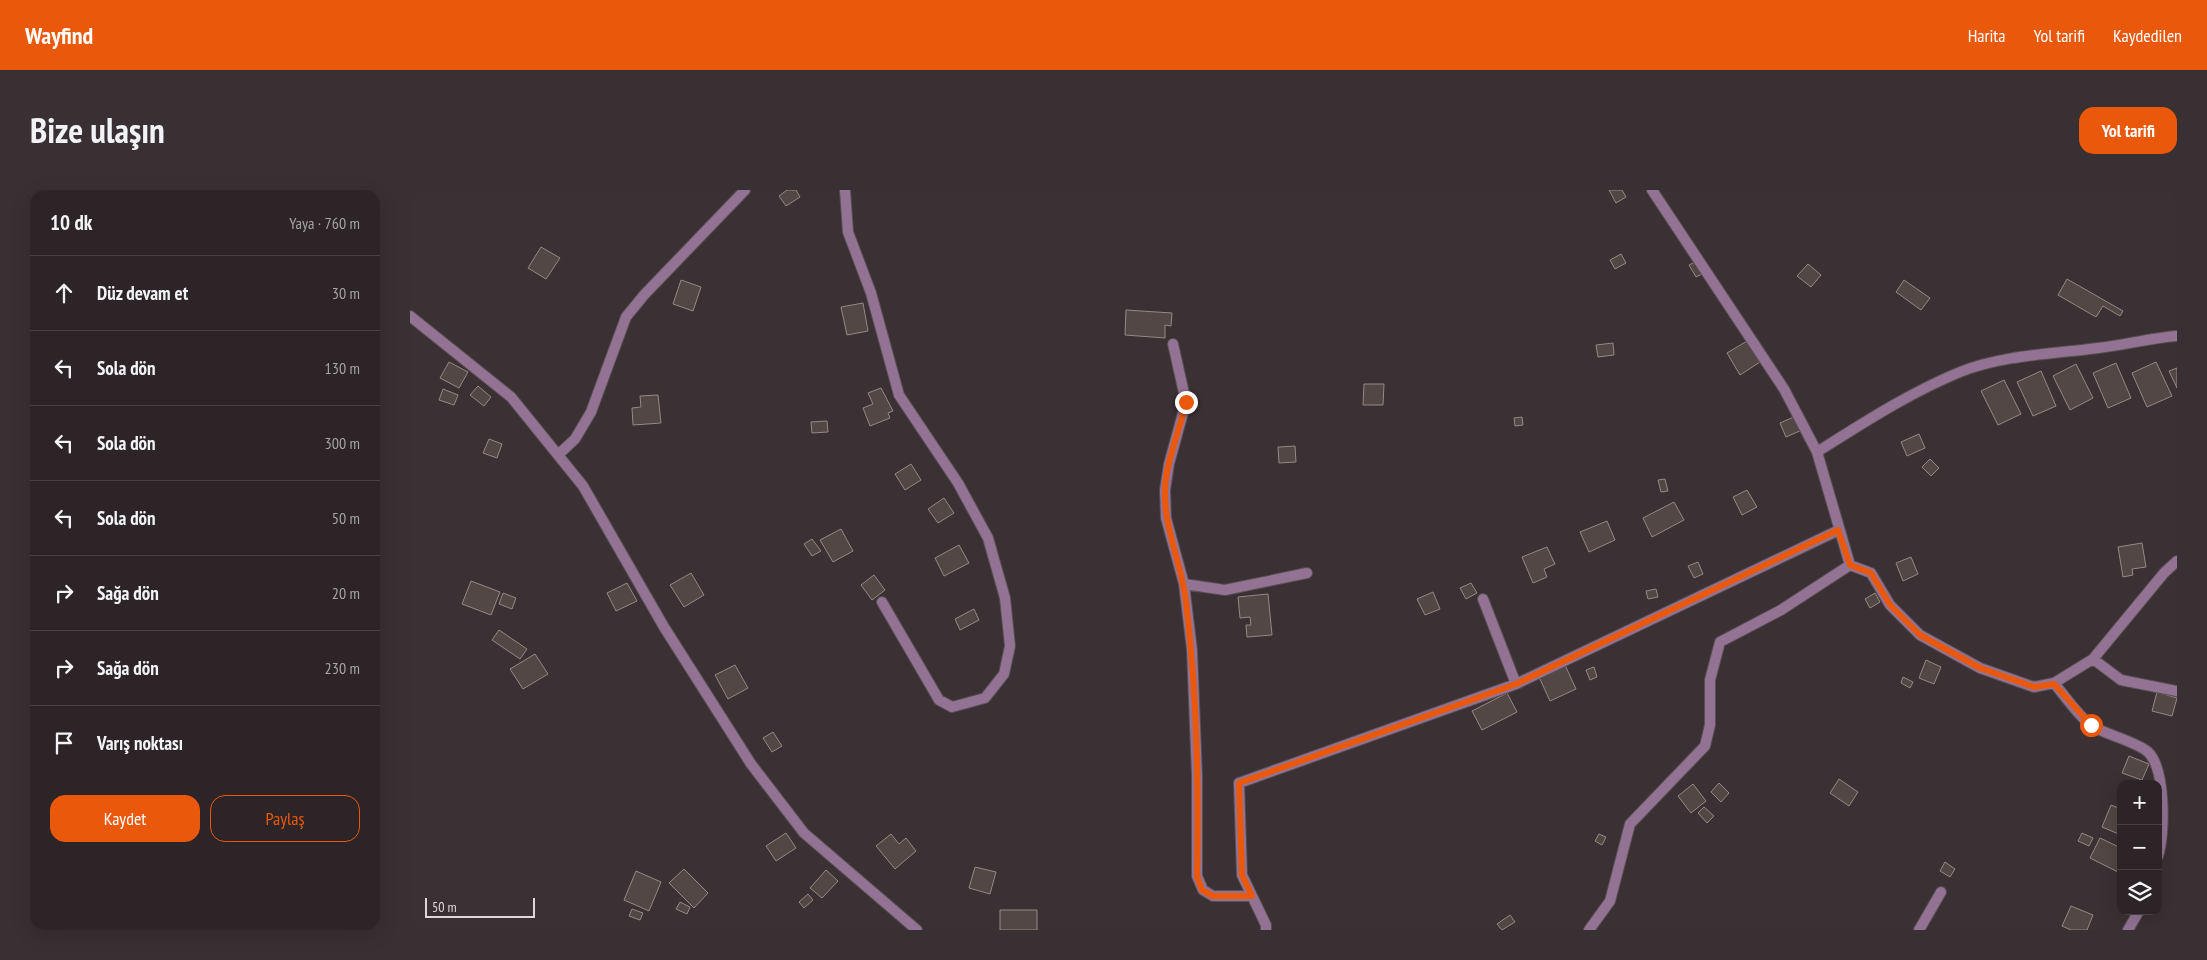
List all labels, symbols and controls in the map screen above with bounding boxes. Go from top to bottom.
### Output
text: Wayfind [25,20,93,51]
text: Harita [1968,24,2006,47]
text: Yol tarifi [2034,24,2085,47]
text: Kaydedilen [2113,24,2182,47]
text: Bize ulaşın [30,107,165,153]
button: Yol tarifi [2079,107,2177,154]
text: 10 dk [50,209,92,236]
text: Yaya · 760 m [289,213,360,233]
icon: ahead [50,279,78,307]
text: Düz devam et [97,281,188,305]
text: 30 m [332,283,360,303]
icon: left [50,354,78,382]
text: Sola dön [97,356,156,380]
text: 130 m [325,358,360,378]
route end [1175,391,1198,414]
icon: left [50,429,78,457]
text: Sola dön [97,431,156,455]
text: 300 m [325,433,360,453]
icon: left [50,504,78,532]
text: Sola dön [97,506,156,530]
text: 50 m [332,508,360,528]
icon: right [50,579,78,607]
text: Sağa dön [97,581,159,605]
text: 20 m [332,583,360,603]
icon: right [50,654,78,682]
text: Sağa dön [97,656,159,680]
text: 230 m [325,658,360,678]
route start [2080,714,2103,737]
icon: arrive [50,729,78,757]
text: Varış noktası [97,731,183,755]
map controls [2117,780,2162,915]
button: + [2117,780,2162,825]
button: Kaydet [50,795,200,842]
button: Paylaş [210,795,360,842]
button: − [2117,825,2162,870]
button: layers [2117,870,2162,915]
scale bar [425,895,535,918]
text: 50 m [432,898,457,916]

